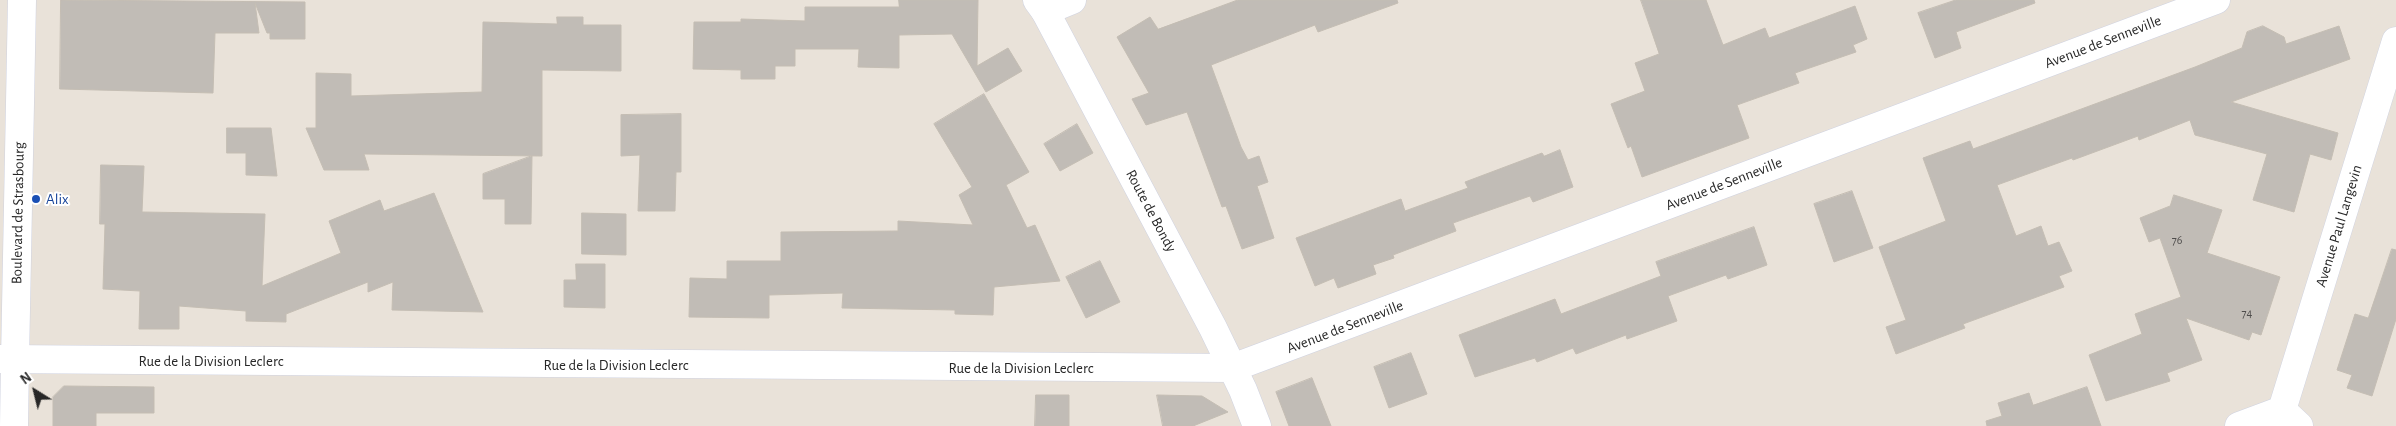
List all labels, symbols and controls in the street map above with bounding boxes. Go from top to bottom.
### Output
street label: Avenue de Senneville [2042,11,2164,73]
street label: Boulevard de Strasbourg [8,142,28,284]
street label: Avenue de Senneville [1663,153,1785,215]
street label: Avenue Paul Langevin [2312,163,2366,289]
street label: Route de Bondy [1122,167,1180,255]
place label: Alix [46,190,69,208]
marker: Alix [30,193,42,205]
house number: 76 [2172,233,2182,247]
street label: Avenue de Senneville [1284,296,1406,358]
house number: 74 [2242,306,2252,320]
street label: Rue de la Division Leclerc [138,352,284,370]
street label: Rue de la Division Leclerc [543,356,689,374]
street label: Rue de la Division Leclerc [948,359,1094,377]
north arrow [10,366,60,416]
text: N [18,370,34,387]

